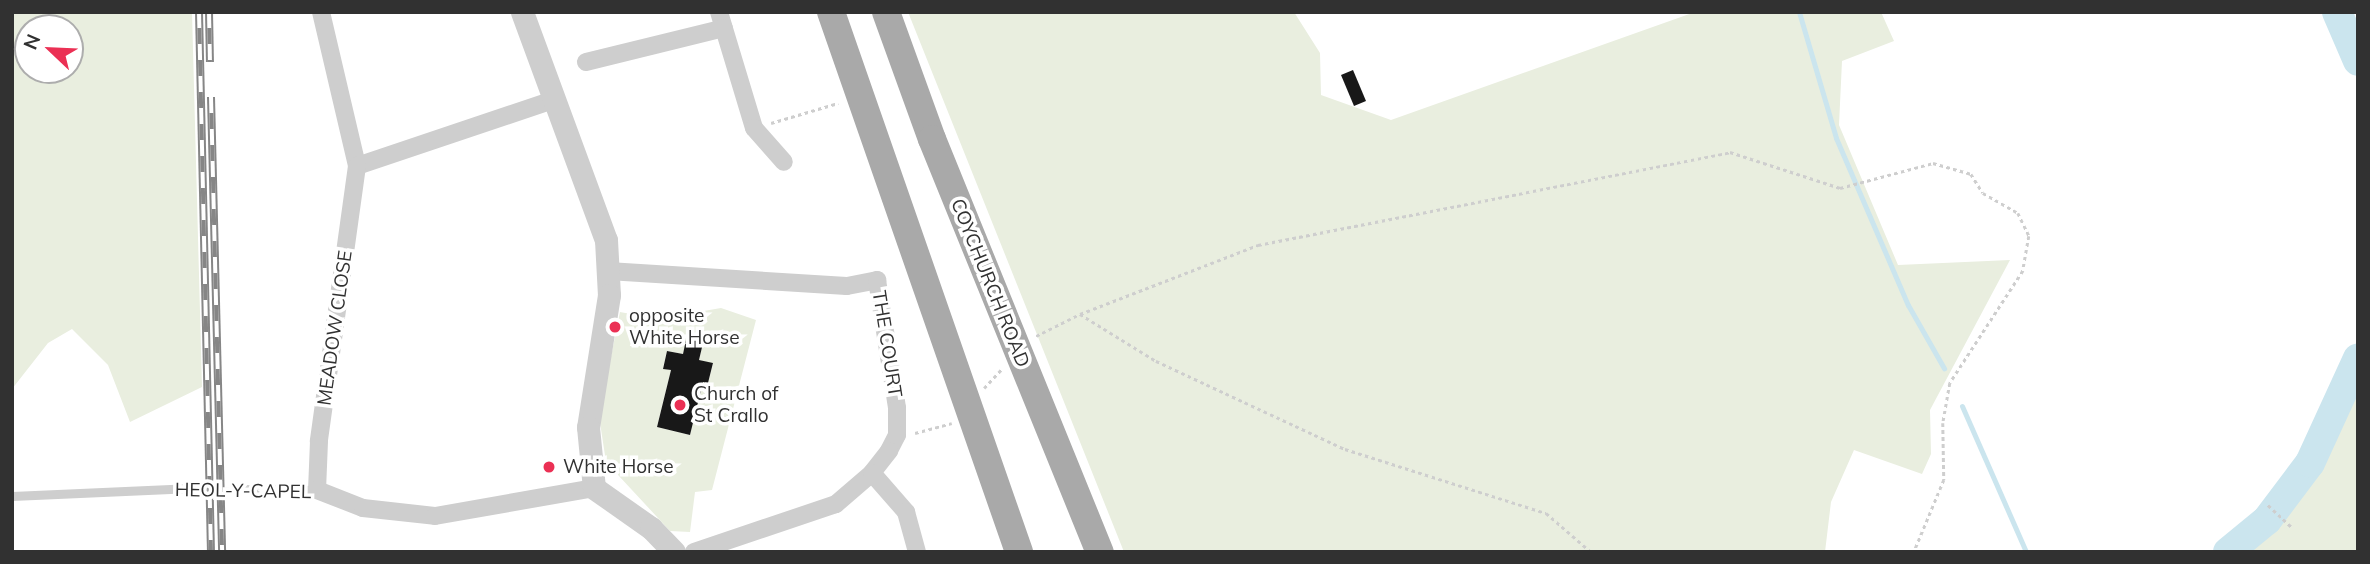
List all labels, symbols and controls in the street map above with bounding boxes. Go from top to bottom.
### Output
north arrow [14,14,84,84]
text: N [18,30,45,53]
street label: COYCHURCH ROAD [946,195,1034,371]
street label: MEADOW CLOSE [313,249,357,407]
street label: THE COURT [867,289,907,399]
place label: opposite White Horse [629,305,740,349]
marker: opposite White Horse [607,319,623,335]
place label: Church of St Crallo [694,383,779,427]
marker: Church of St Crallo [672,397,688,413]
place label: White Horse [563,456,674,478]
marker: White Horse [541,459,557,475]
street label: HEOL-Y-CAPEL [175,478,311,504]

